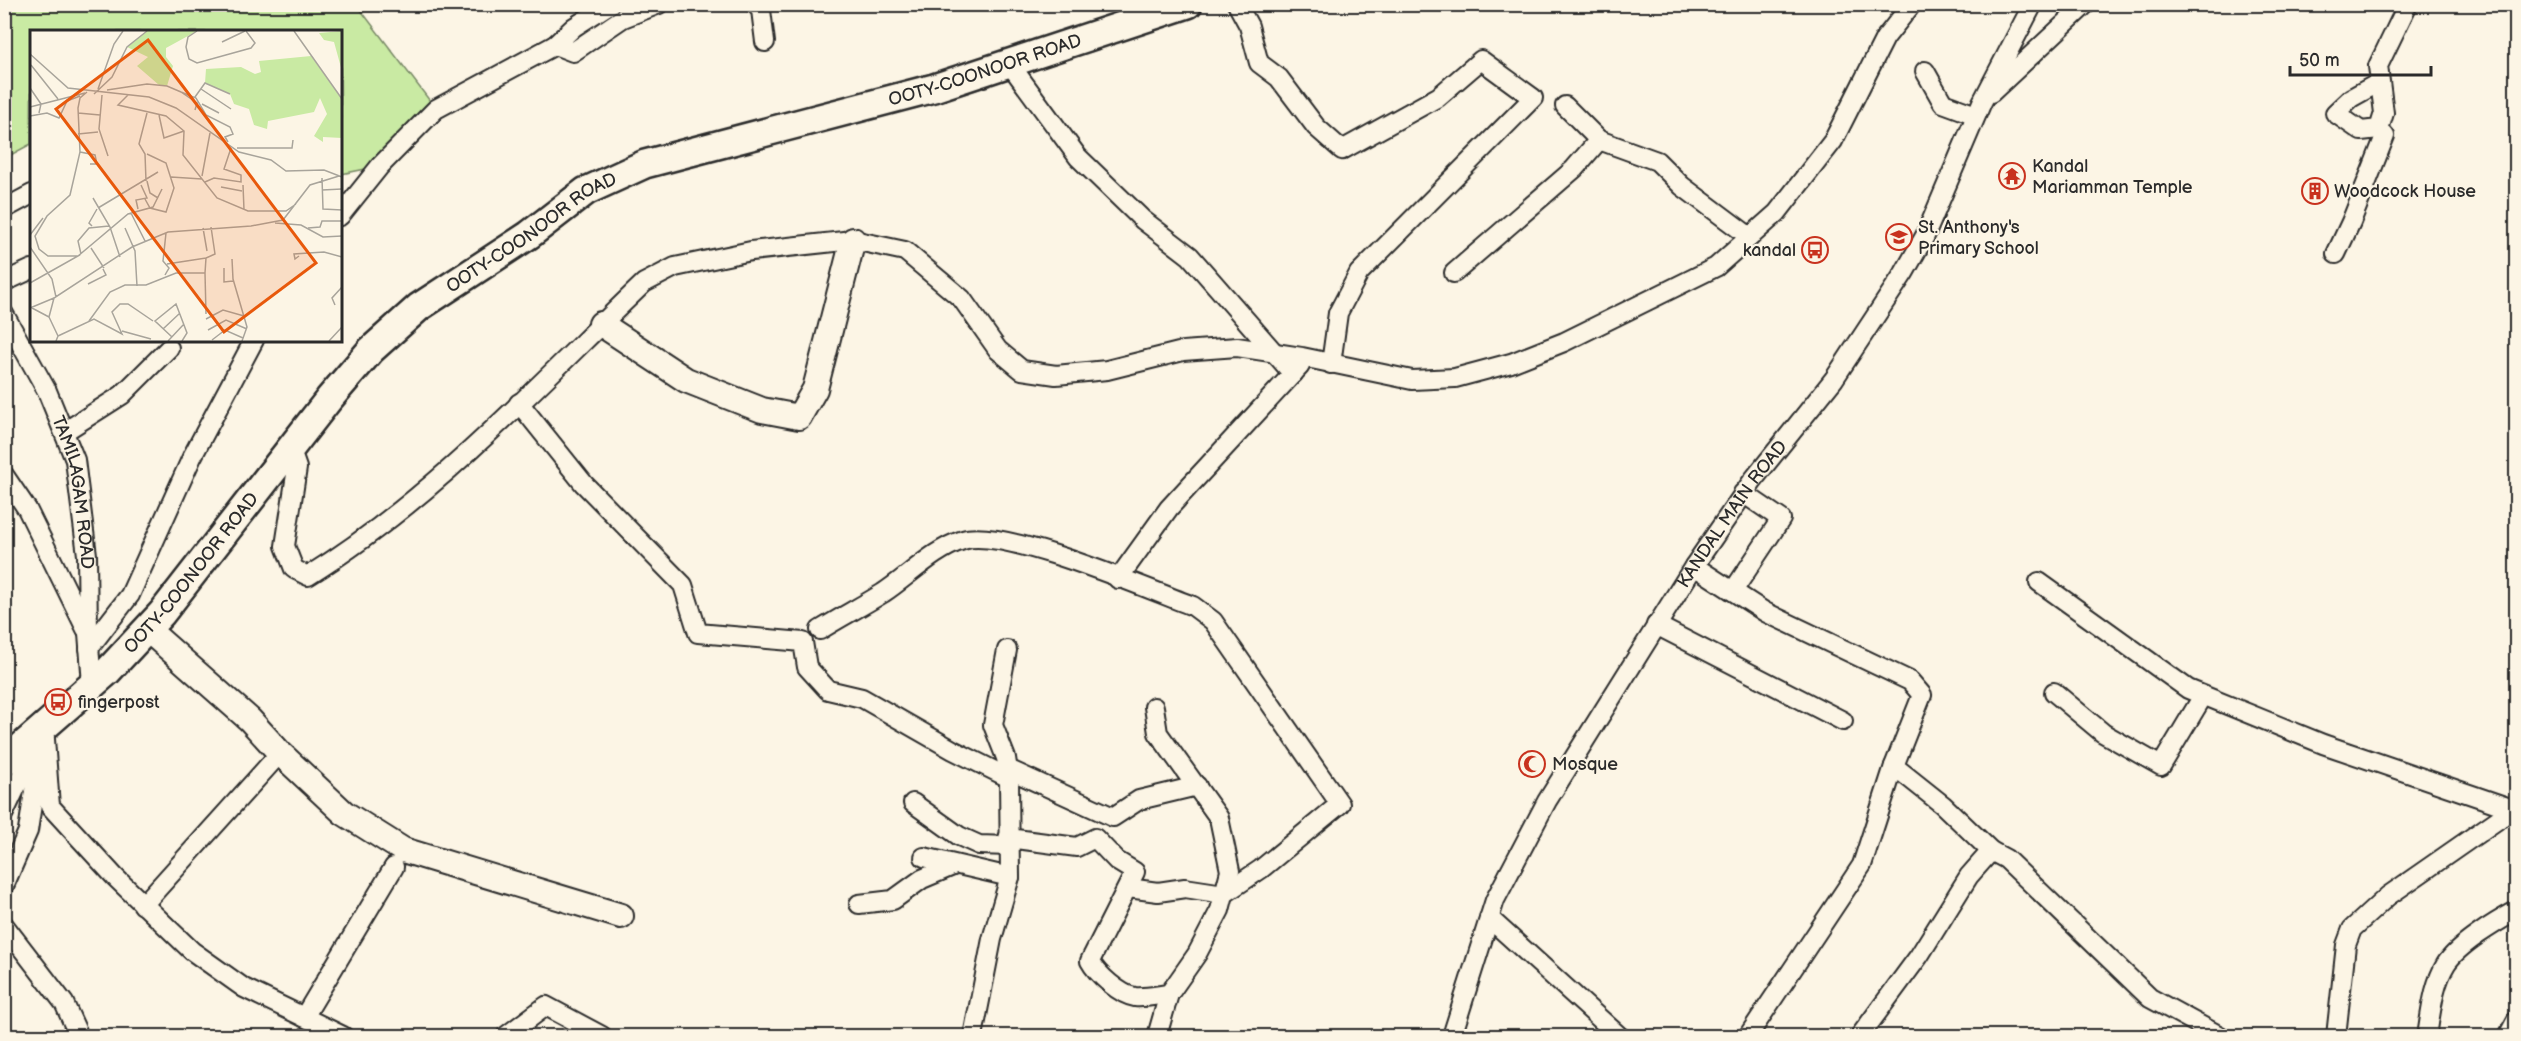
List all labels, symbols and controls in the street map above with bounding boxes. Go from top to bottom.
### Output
inset map [30,30,342,342]
street label: OOTY-COONOOR ROAD [886,30,1084,111]
scale bar [2290,39,2431,77]
text: 50 m [2299,50,2340,71]
place label: Kandal Mariamman Temple [2032,156,2193,198]
temple icon: Kandal Mariamman Temple [1997,161,2027,191]
street label: OOTY-COONOOR ROAD [442,168,620,297]
building icon: Woodcock House [2300,176,2330,206]
place label: Woodcock House [2334,181,2476,202]
place label: St. Anthony's Primary School [1918,217,2039,259]
school or university icon: St. Anthony's Primary School [1884,222,1914,252]
bus stop icon: kandal [1800,235,1830,265]
place label: kandal [1743,240,1796,261]
street label: TAMILAGAM ROAD [47,413,97,569]
street label: KANDAL MAIN ROAD [1673,436,1792,592]
street label: OOTY-COONOOR ROAD [120,488,263,658]
bus stop icon: fingerpost [43,687,73,717]
place label: fingerpost [78,692,160,713]
mosque icon: Mosque [1517,749,1547,779]
place label: Mosque [1552,754,1618,775]

